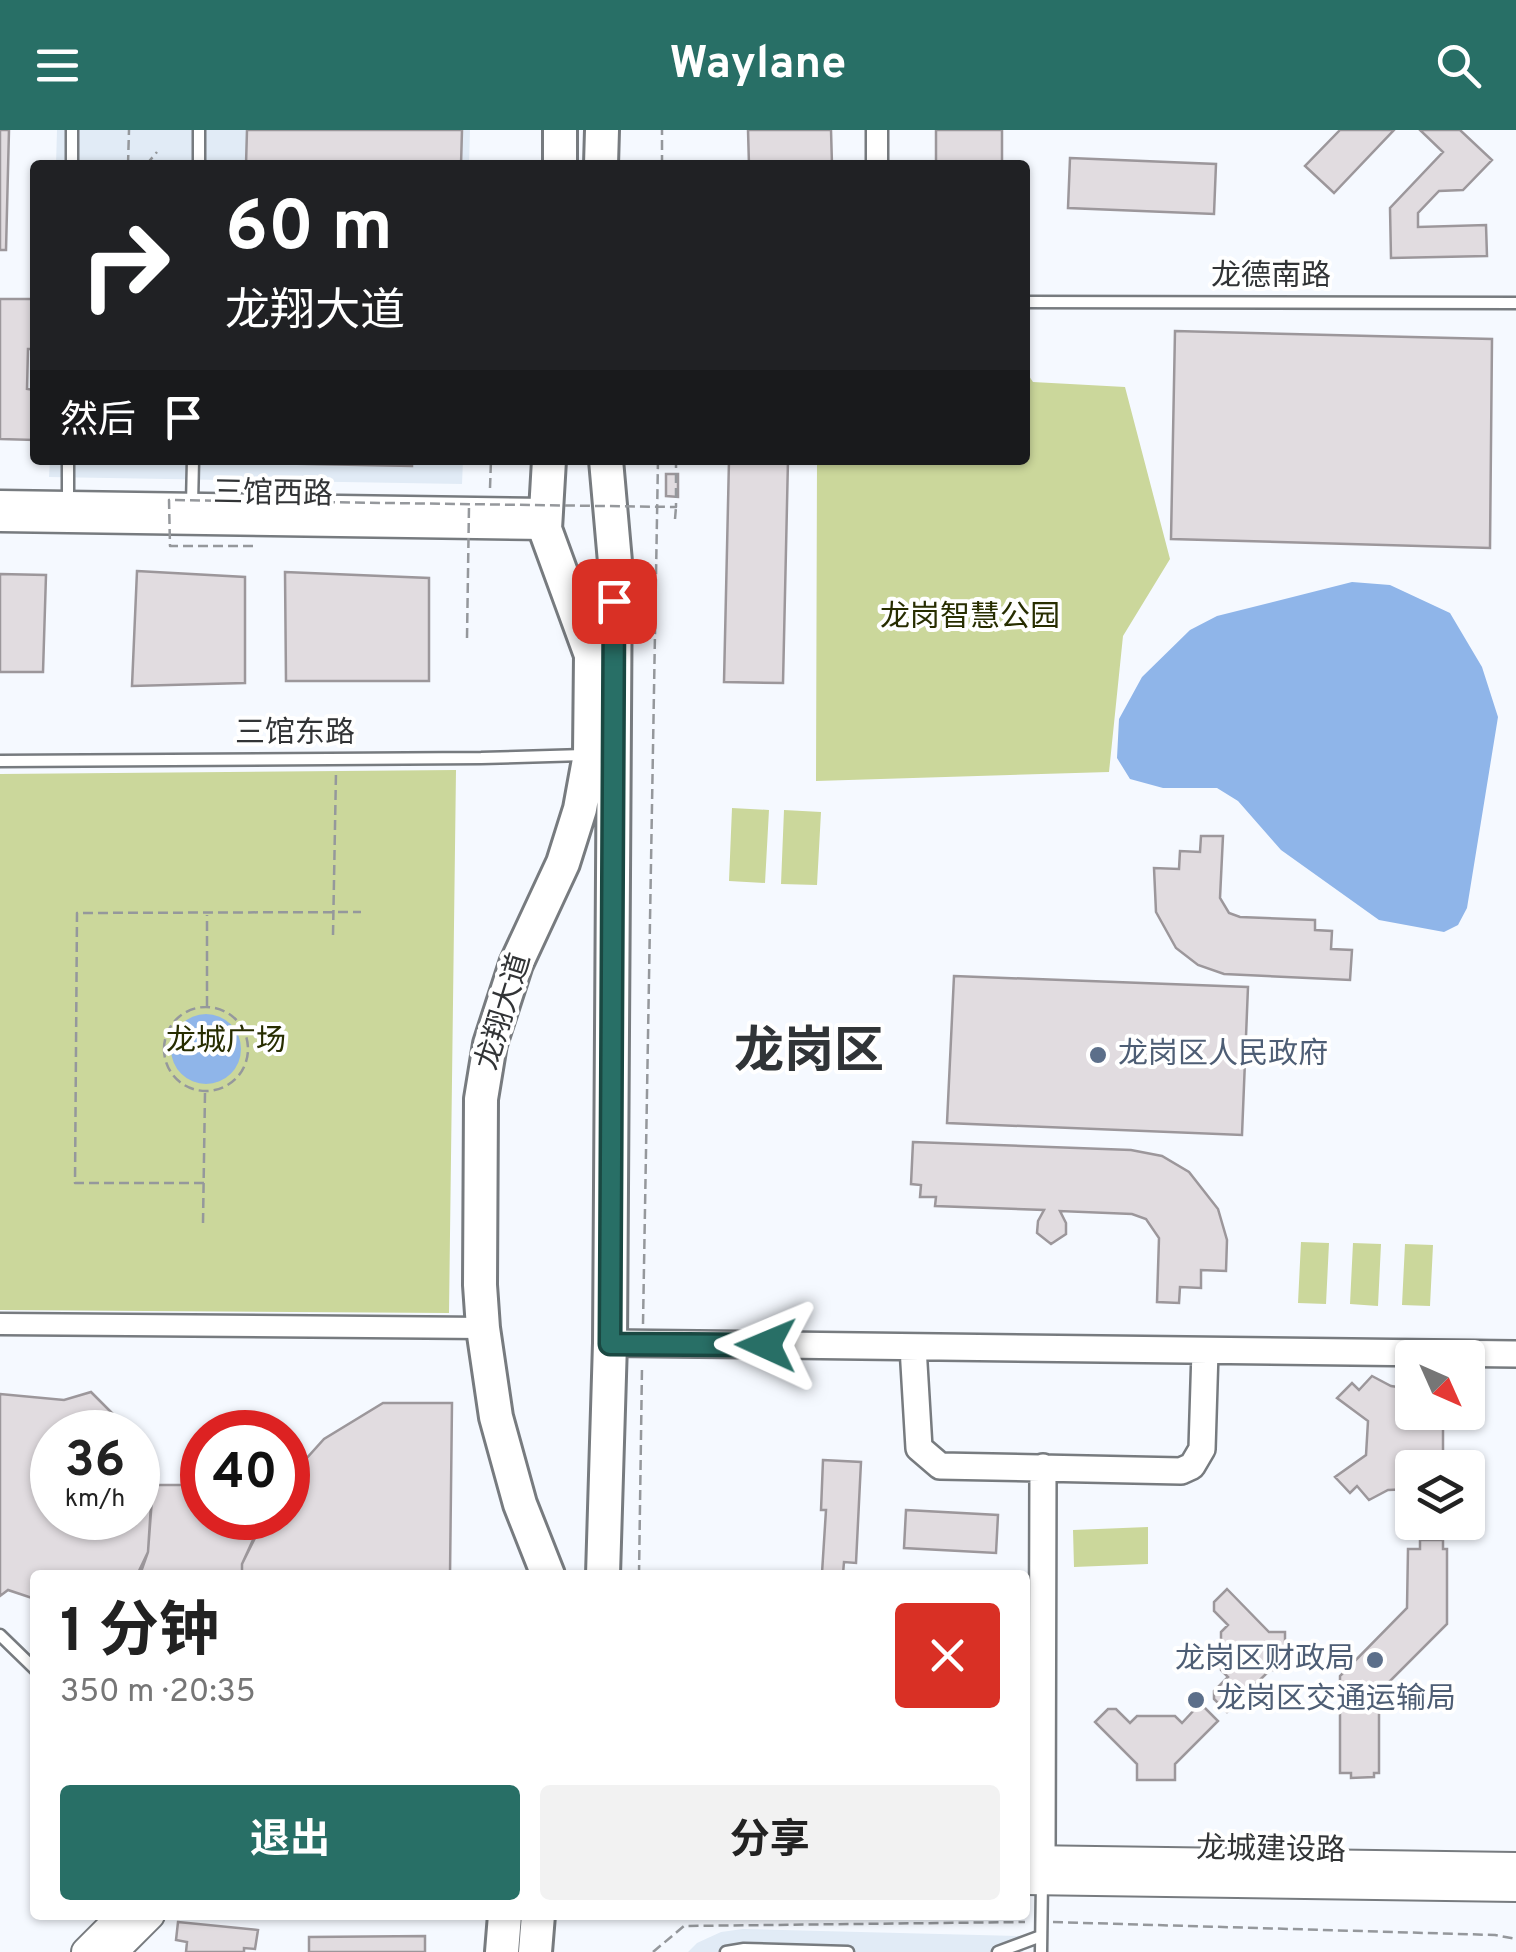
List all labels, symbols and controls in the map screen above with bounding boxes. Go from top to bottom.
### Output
text: Waylane [670,37,846,94]
icon: menu [30,38,85,93]
icon: search [1431,38,1486,93]
text: 60 m [225,186,393,275]
icon: right [60,200,190,330]
street label: 龙德南路 [1211,259,1331,296]
text: 龙翔大道 [225,285,405,342]
icon: arrive [156,390,211,445]
text: 然后 [60,398,136,447]
street label: 三馆西路 [213,475,333,515]
pin [572,559,657,644]
icon: arrive [587,574,642,629]
park label: 龙岗智慧公园 [880,600,1060,637]
street label: 三馆东路 [235,716,355,753]
street label: 龙翔大道 [470,949,540,1075]
district label: 龙岗区 [734,1023,884,1086]
park label: 龙城广场 [166,1024,286,1061]
place label: 龙岗区人民政府 [1118,1037,1328,1074]
marker: 龙岗区人民政府 [1087,1044,1109,1066]
position arrow [714,1293,818,1397]
north arrow [1395,1340,1485,1430]
map controls [1395,1340,1485,1540]
speed limit sign: 40 [180,1410,310,1540]
text: 36 [65,1431,125,1494]
button: layers [1395,1450,1485,1540]
text: km/h [65,1484,125,1516]
text: 1 分钟 [60,1597,219,1673]
button: close [895,1603,1000,1708]
place label: 龙岗区财政局 [1175,1642,1355,1679]
marker: 龙岗区财政局 [1364,1649,1386,1671]
text: 350 m · 20:35 [60,1673,256,1713]
place label: 龙岗区交通运输局 [1216,1682,1456,1719]
marker: 龙岗区交通运输局 [1185,1689,1207,1711]
button: 退出 [60,1785,520,1900]
button: 分享 [540,1785,1000,1900]
street label: 龙城建设路 [1196,1831,1346,1871]

